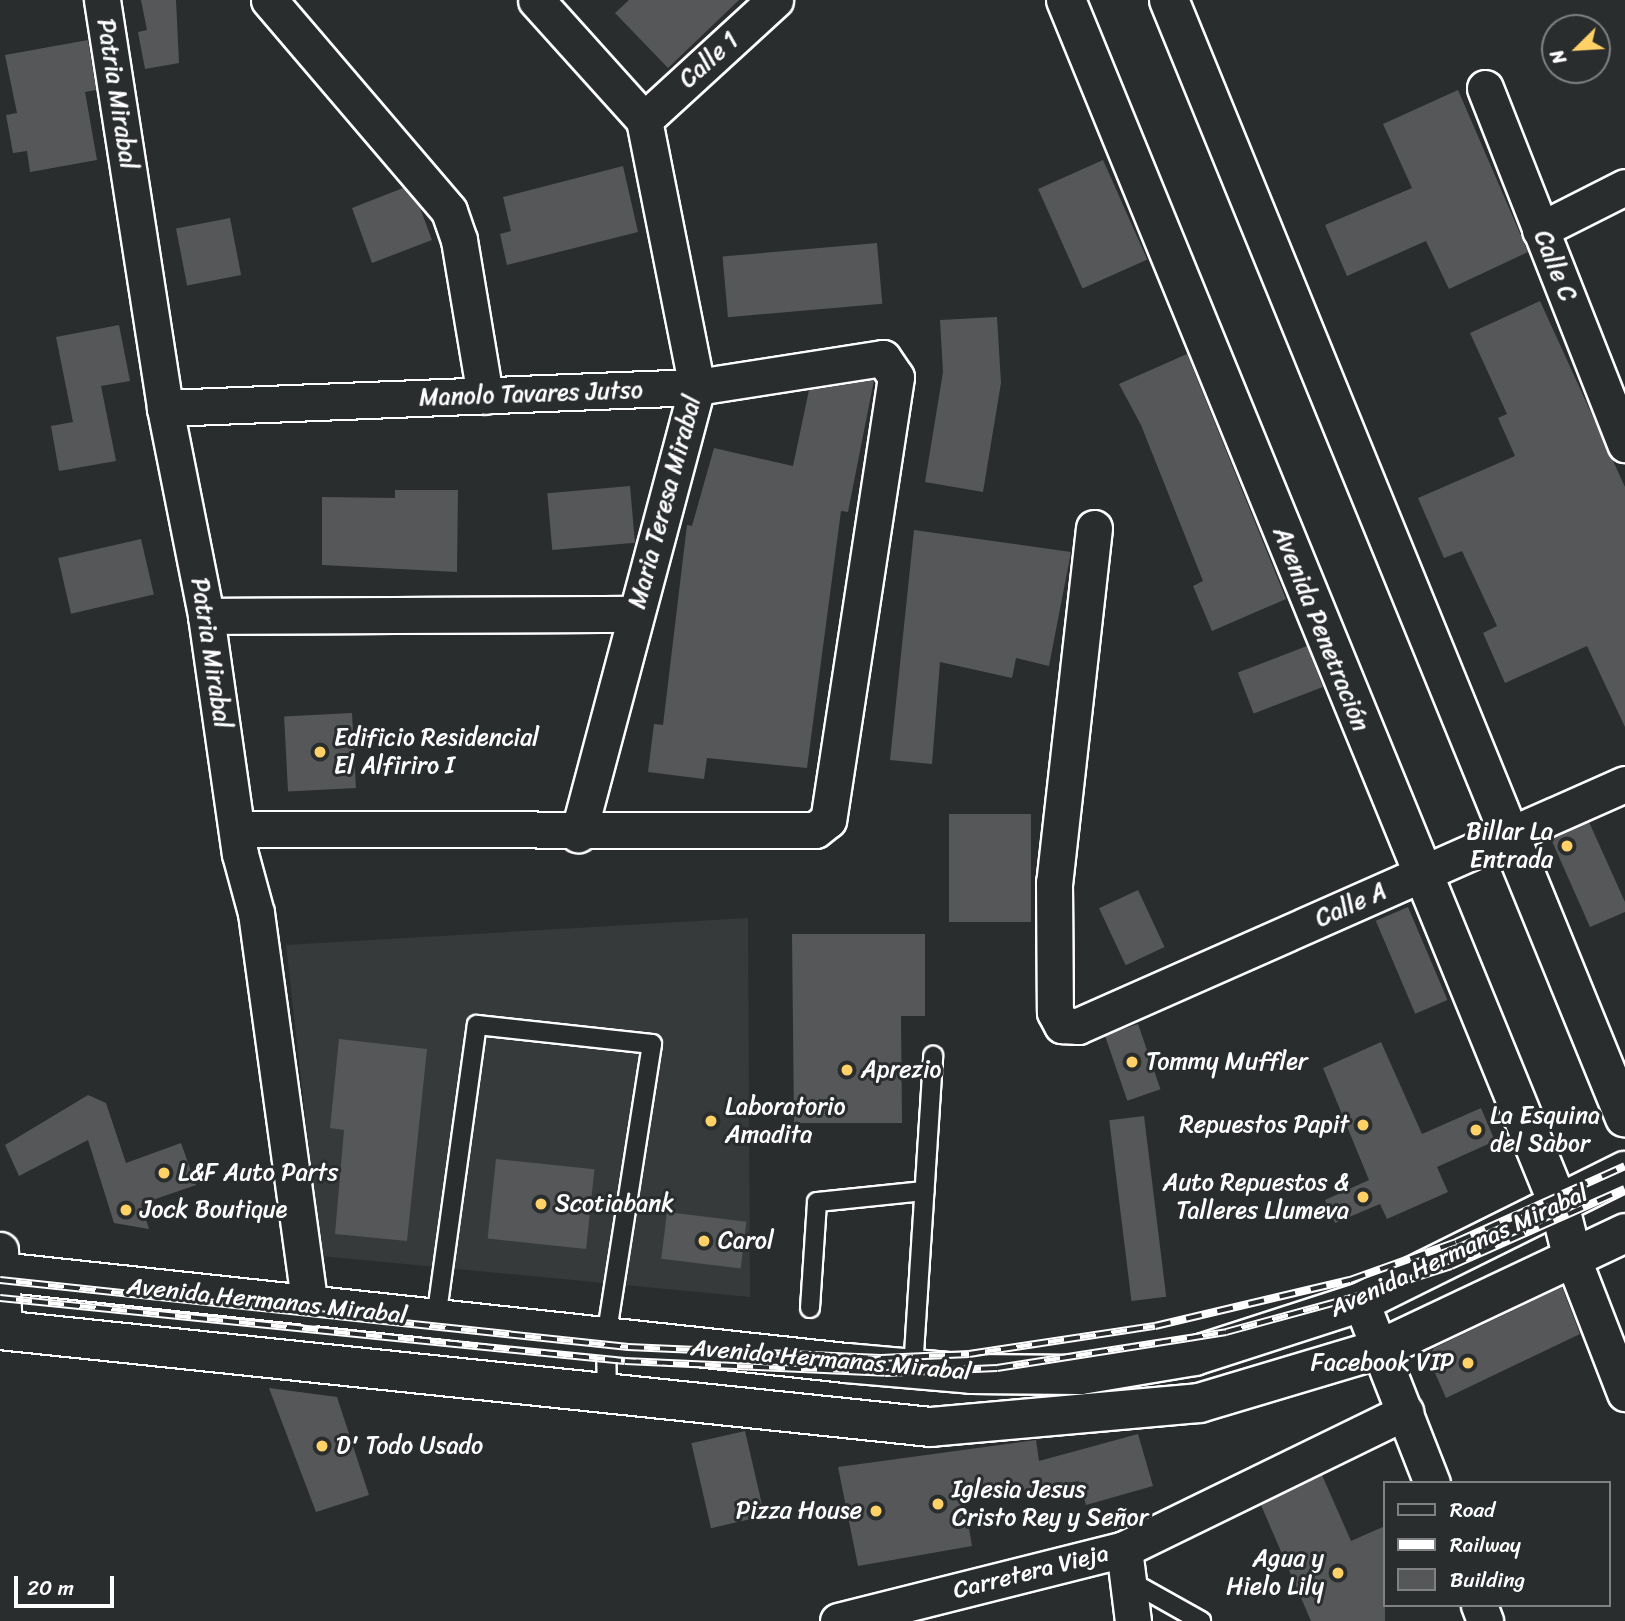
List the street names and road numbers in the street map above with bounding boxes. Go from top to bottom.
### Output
street label: Patria Mirabal [91,17,143,171]
street label: Calle 1 [674,26,744,94]
street label: Calle C [1528,226,1582,306]
street label: Manolo Tavares Jutso [419,376,643,412]
street label: Maria Teresa Mirabal [622,391,708,613]
street label: Avenida Penetración [1267,523,1375,735]
street label: Patria Mirabal [185,576,237,730]
street label: Calle A [1311,877,1391,933]
street label: Avenida Hermanas Mirabal [1325,1178,1593,1324]
street label: Avenida Hermanas Mirabal [125,1272,409,1330]
street label: Avenida Hermanas Mirabal [690,1333,972,1387]
street label: Carretera Vieja [949,1538,1113,1606]

